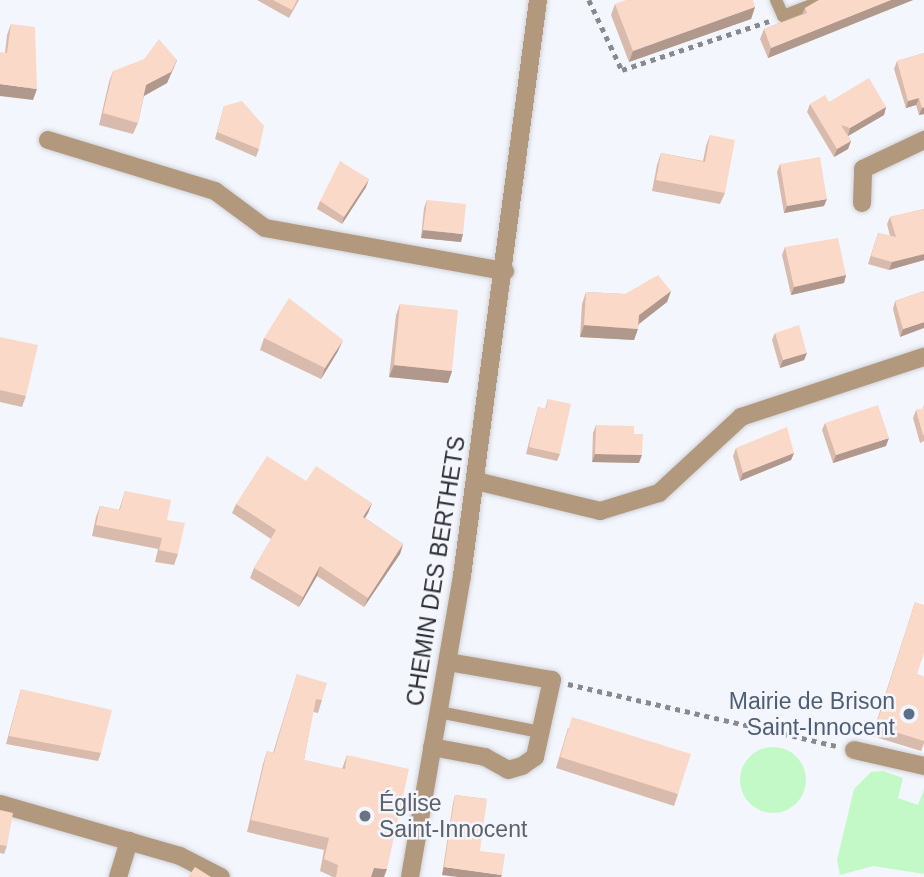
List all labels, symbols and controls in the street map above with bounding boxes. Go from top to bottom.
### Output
street label: CHEMIN DES BERTHETS [401,434,471,708]
place label: Mairie de Brison Saint-Innocent [729,687,895,741]
marker: Mairie de Brison Saint-Innocent [901,706,917,722]
place label: Église Saint-Innocent [379,789,527,843]
marker: Église Saint-Innocent [357,808,373,824]

